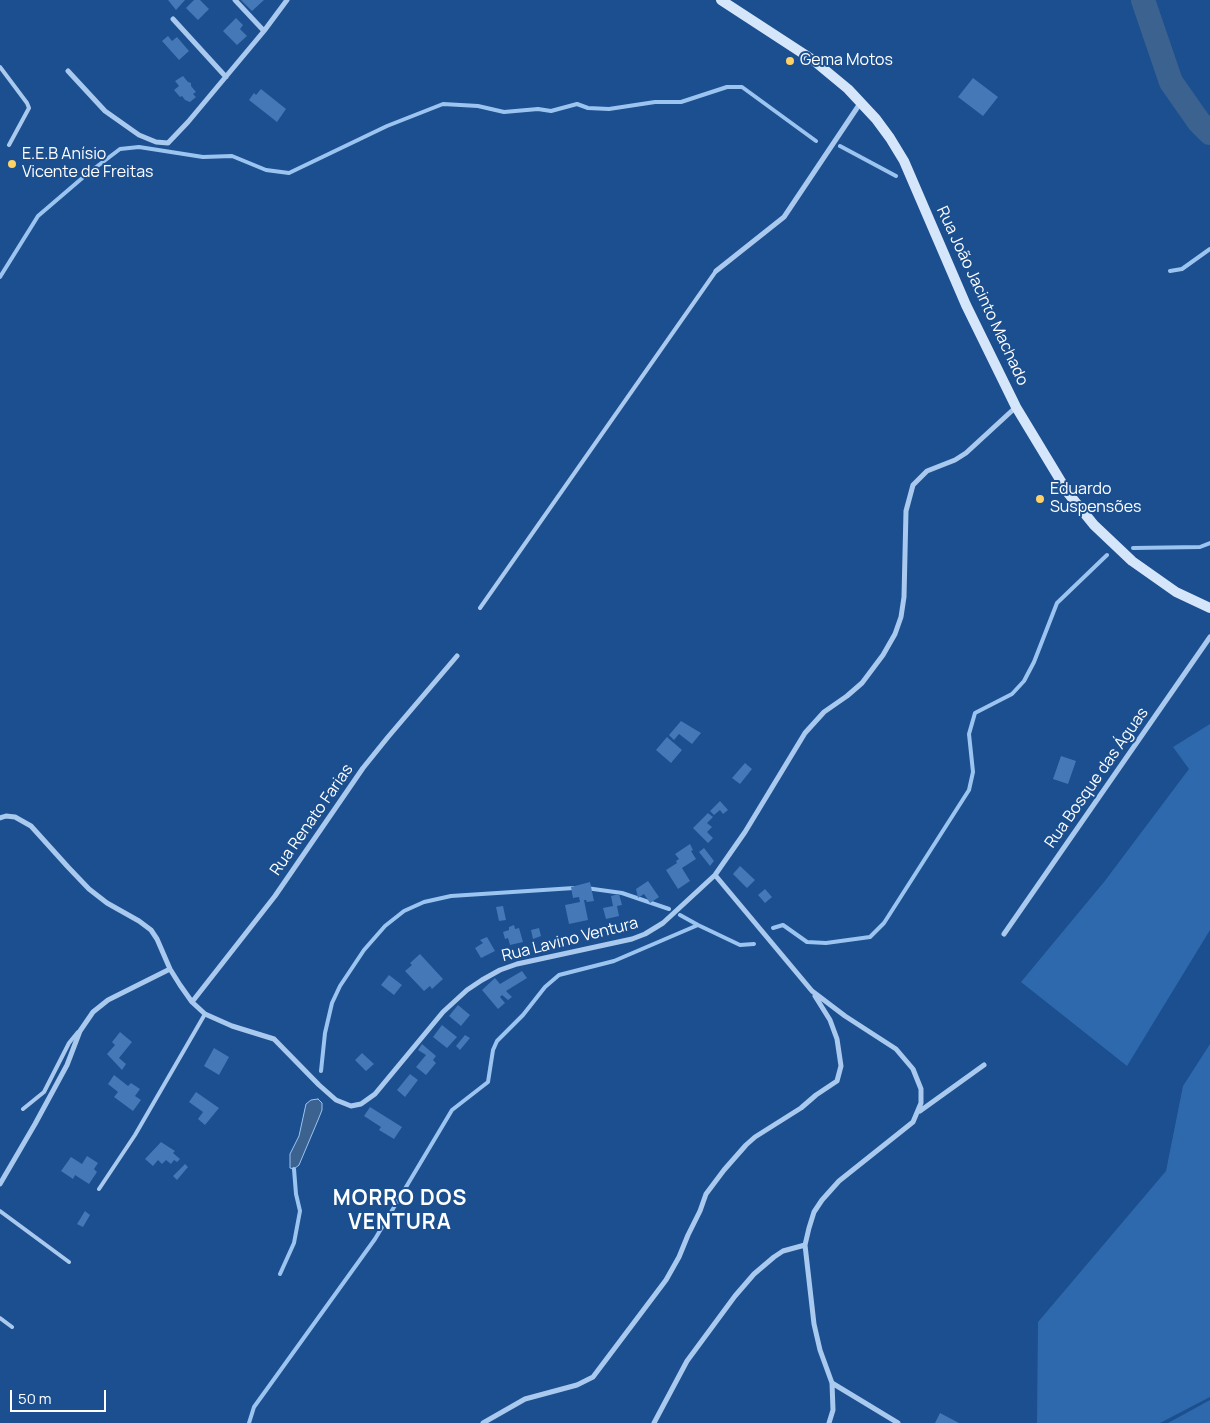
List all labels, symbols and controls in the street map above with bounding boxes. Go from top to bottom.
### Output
place label: Gema Motos [800,51,893,71]
marker: Gema Motos [784,55,796,67]
place label: E.E.B Anísio Vicente de Freitas [22,145,153,183]
marker: E.E.B Anísio Vicente de Freitas [6,158,18,170]
street label: Rua João Jacinto Machado [932,203,1032,389]
place label: Eduardo Suspensões [1050,480,1141,518]
marker: Eduardo Suspensões [1034,493,1046,505]
street label: Rua Bosque das Águas [1041,704,1153,852]
street label: Rua Renato Farias [266,761,358,879]
street label: Rua Lavino Ventura [500,914,640,966]
district label: MORRO DOS VENTURA [332,1186,468,1236]
scale bar [12,1380,109,1412]
text: 50 m [18,1388,52,1409]

